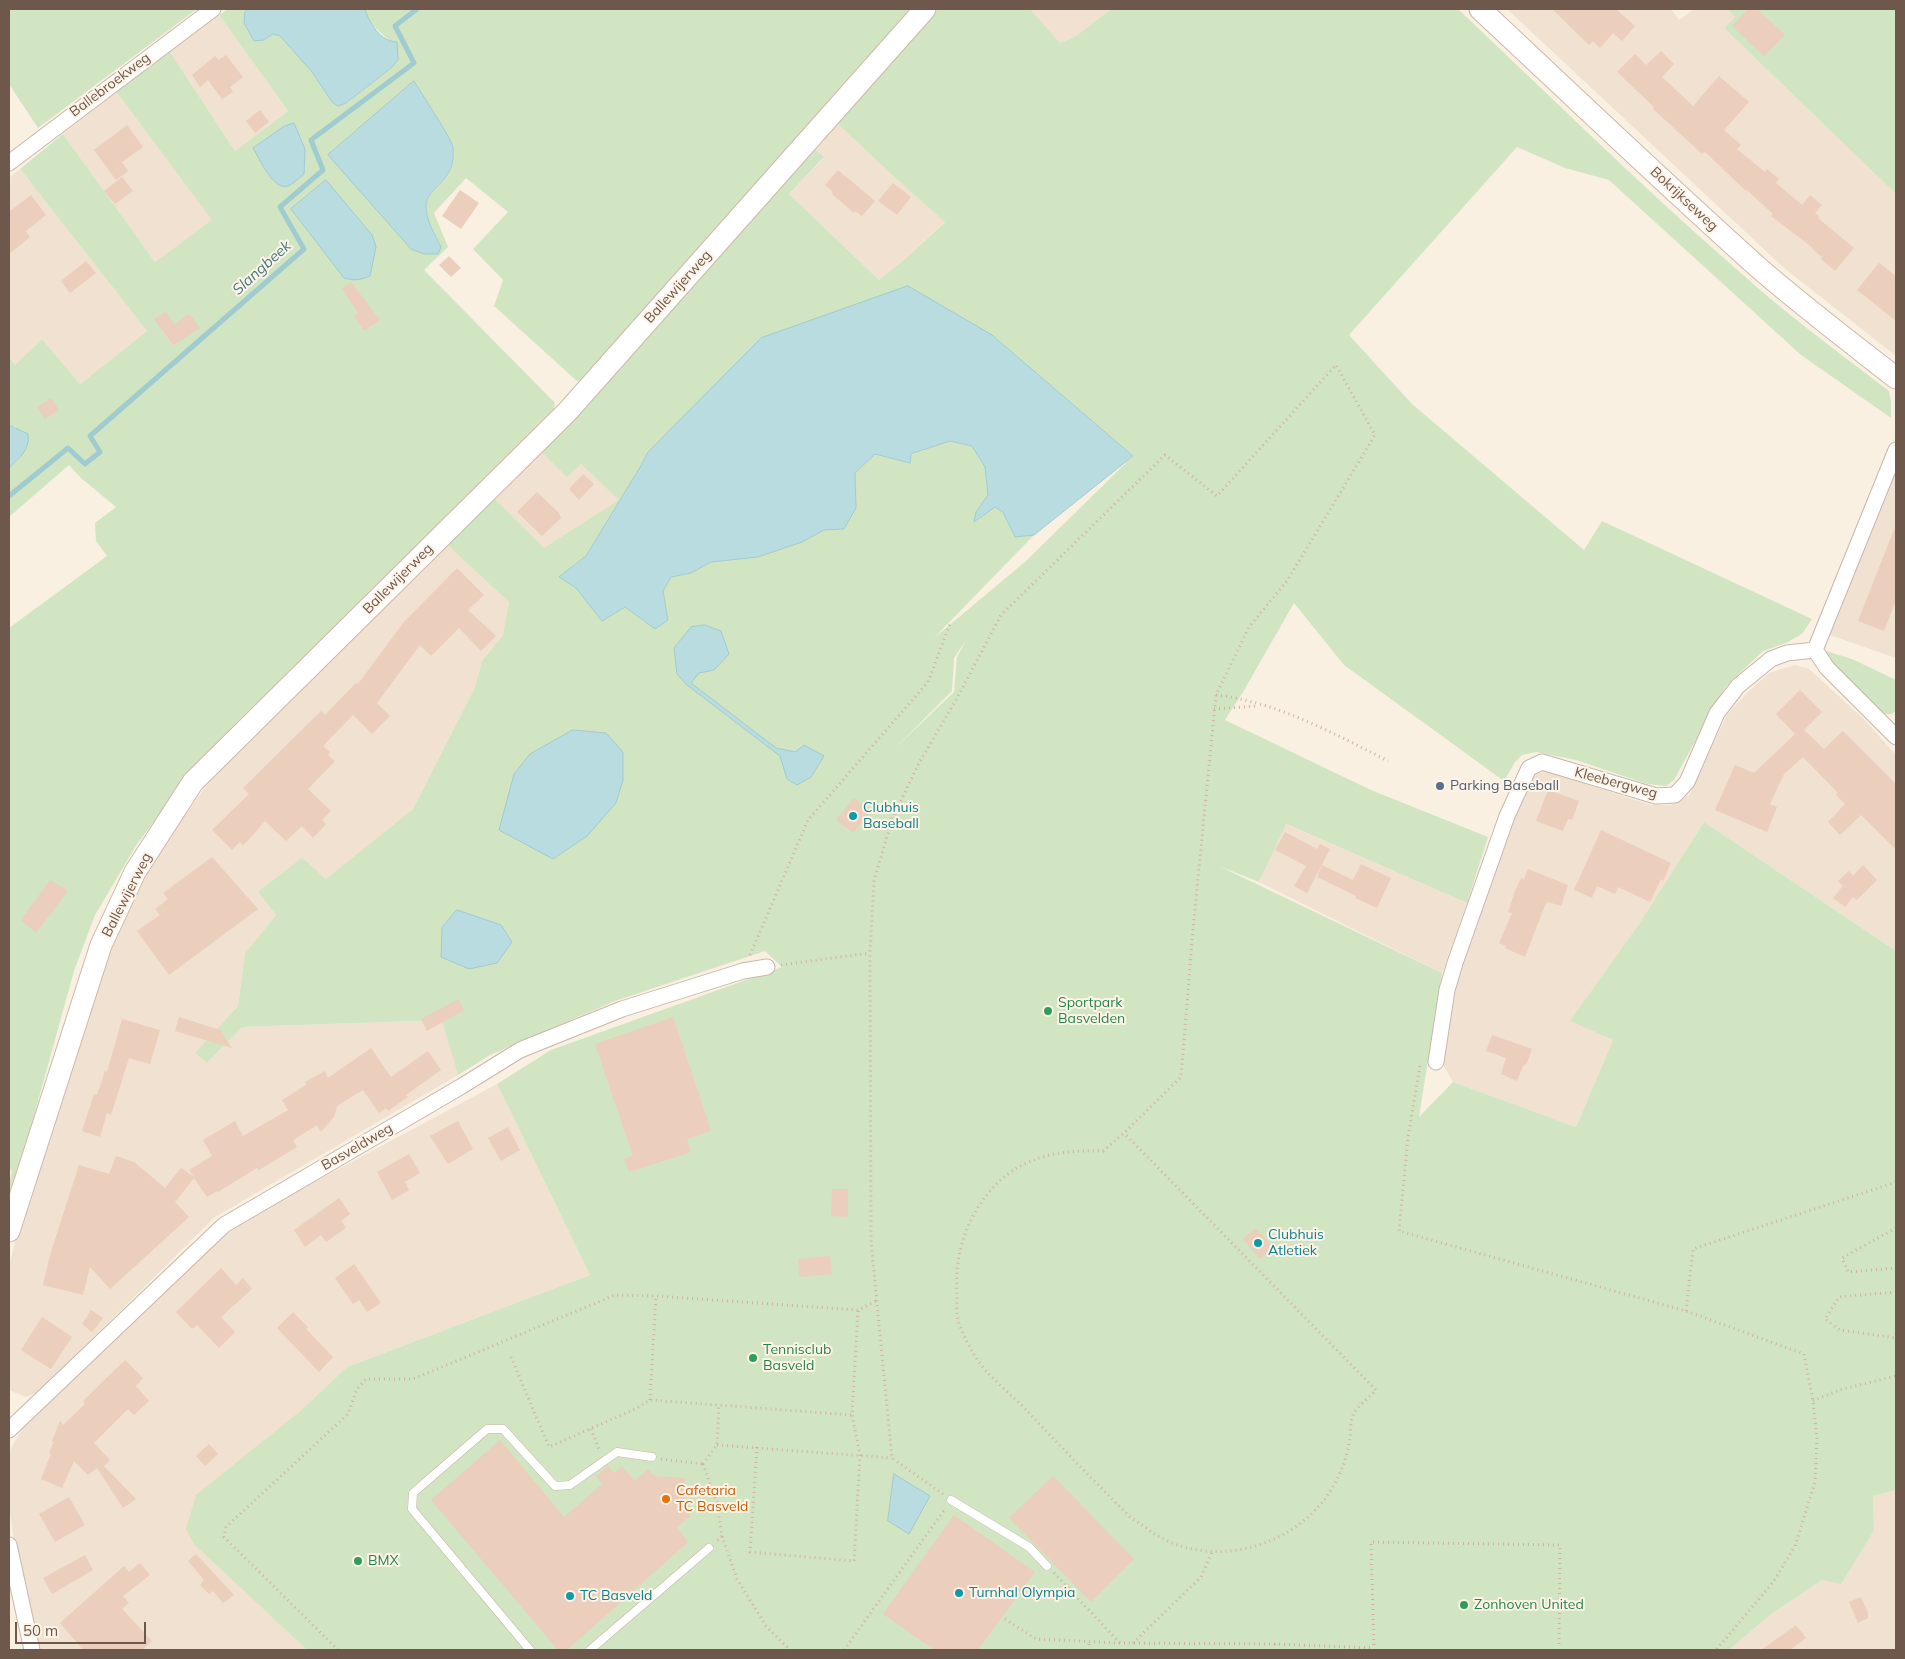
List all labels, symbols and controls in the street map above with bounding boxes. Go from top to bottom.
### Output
street label: Ballebroekweg [66,49,154,121]
street label: Bokrijkseweg [1647,163,1721,235]
water label: Slangbeek [229,237,295,299]
street label: Ballewijerweg [641,247,715,327]
street label: Ballewijerweg [359,540,437,618]
street label: Kleebergweg [1573,764,1659,802]
place label: Parking Baseball [1450,778,1559,794]
marker: Parking Baseball [1434,780,1446,792]
place label: Clubhuis Baseball [863,800,919,832]
marker: Clubhuis Baseball [847,810,859,822]
street label: Ballewijerweg [99,850,155,940]
place label: Sportpark Basvelden [1058,995,1125,1028]
marker: Sportpark Basvelden [1042,1005,1054,1017]
street label: Basveldweg [318,1120,396,1174]
place label: Clubhuis Atletiek [1268,1227,1324,1260]
marker: Clubhuis Atletiek [1252,1237,1264,1249]
place label: Tennisclub Basveld [763,1342,831,1374]
marker: Tennisclub Basveld [747,1352,759,1364]
place label: Cafetaria TC Basveld [676,1483,748,1515]
marker: Cafetaria TC Basveld [660,1493,672,1505]
place label: BMX [368,1553,399,1569]
marker: BMX [352,1555,364,1567]
place label: Turnhal Olympia [969,1585,1075,1601]
marker: Turnhal Olympia [953,1587,965,1599]
place label: TC Basveld [580,1588,652,1604]
marker: TC Basveld [564,1590,576,1602]
place label: Zonhoven United [1474,1597,1584,1613]
marker: Zonhoven United [1458,1599,1470,1611]
scale bar [18,1612,149,1644]
text: 50 m [23,1621,58,1640]

